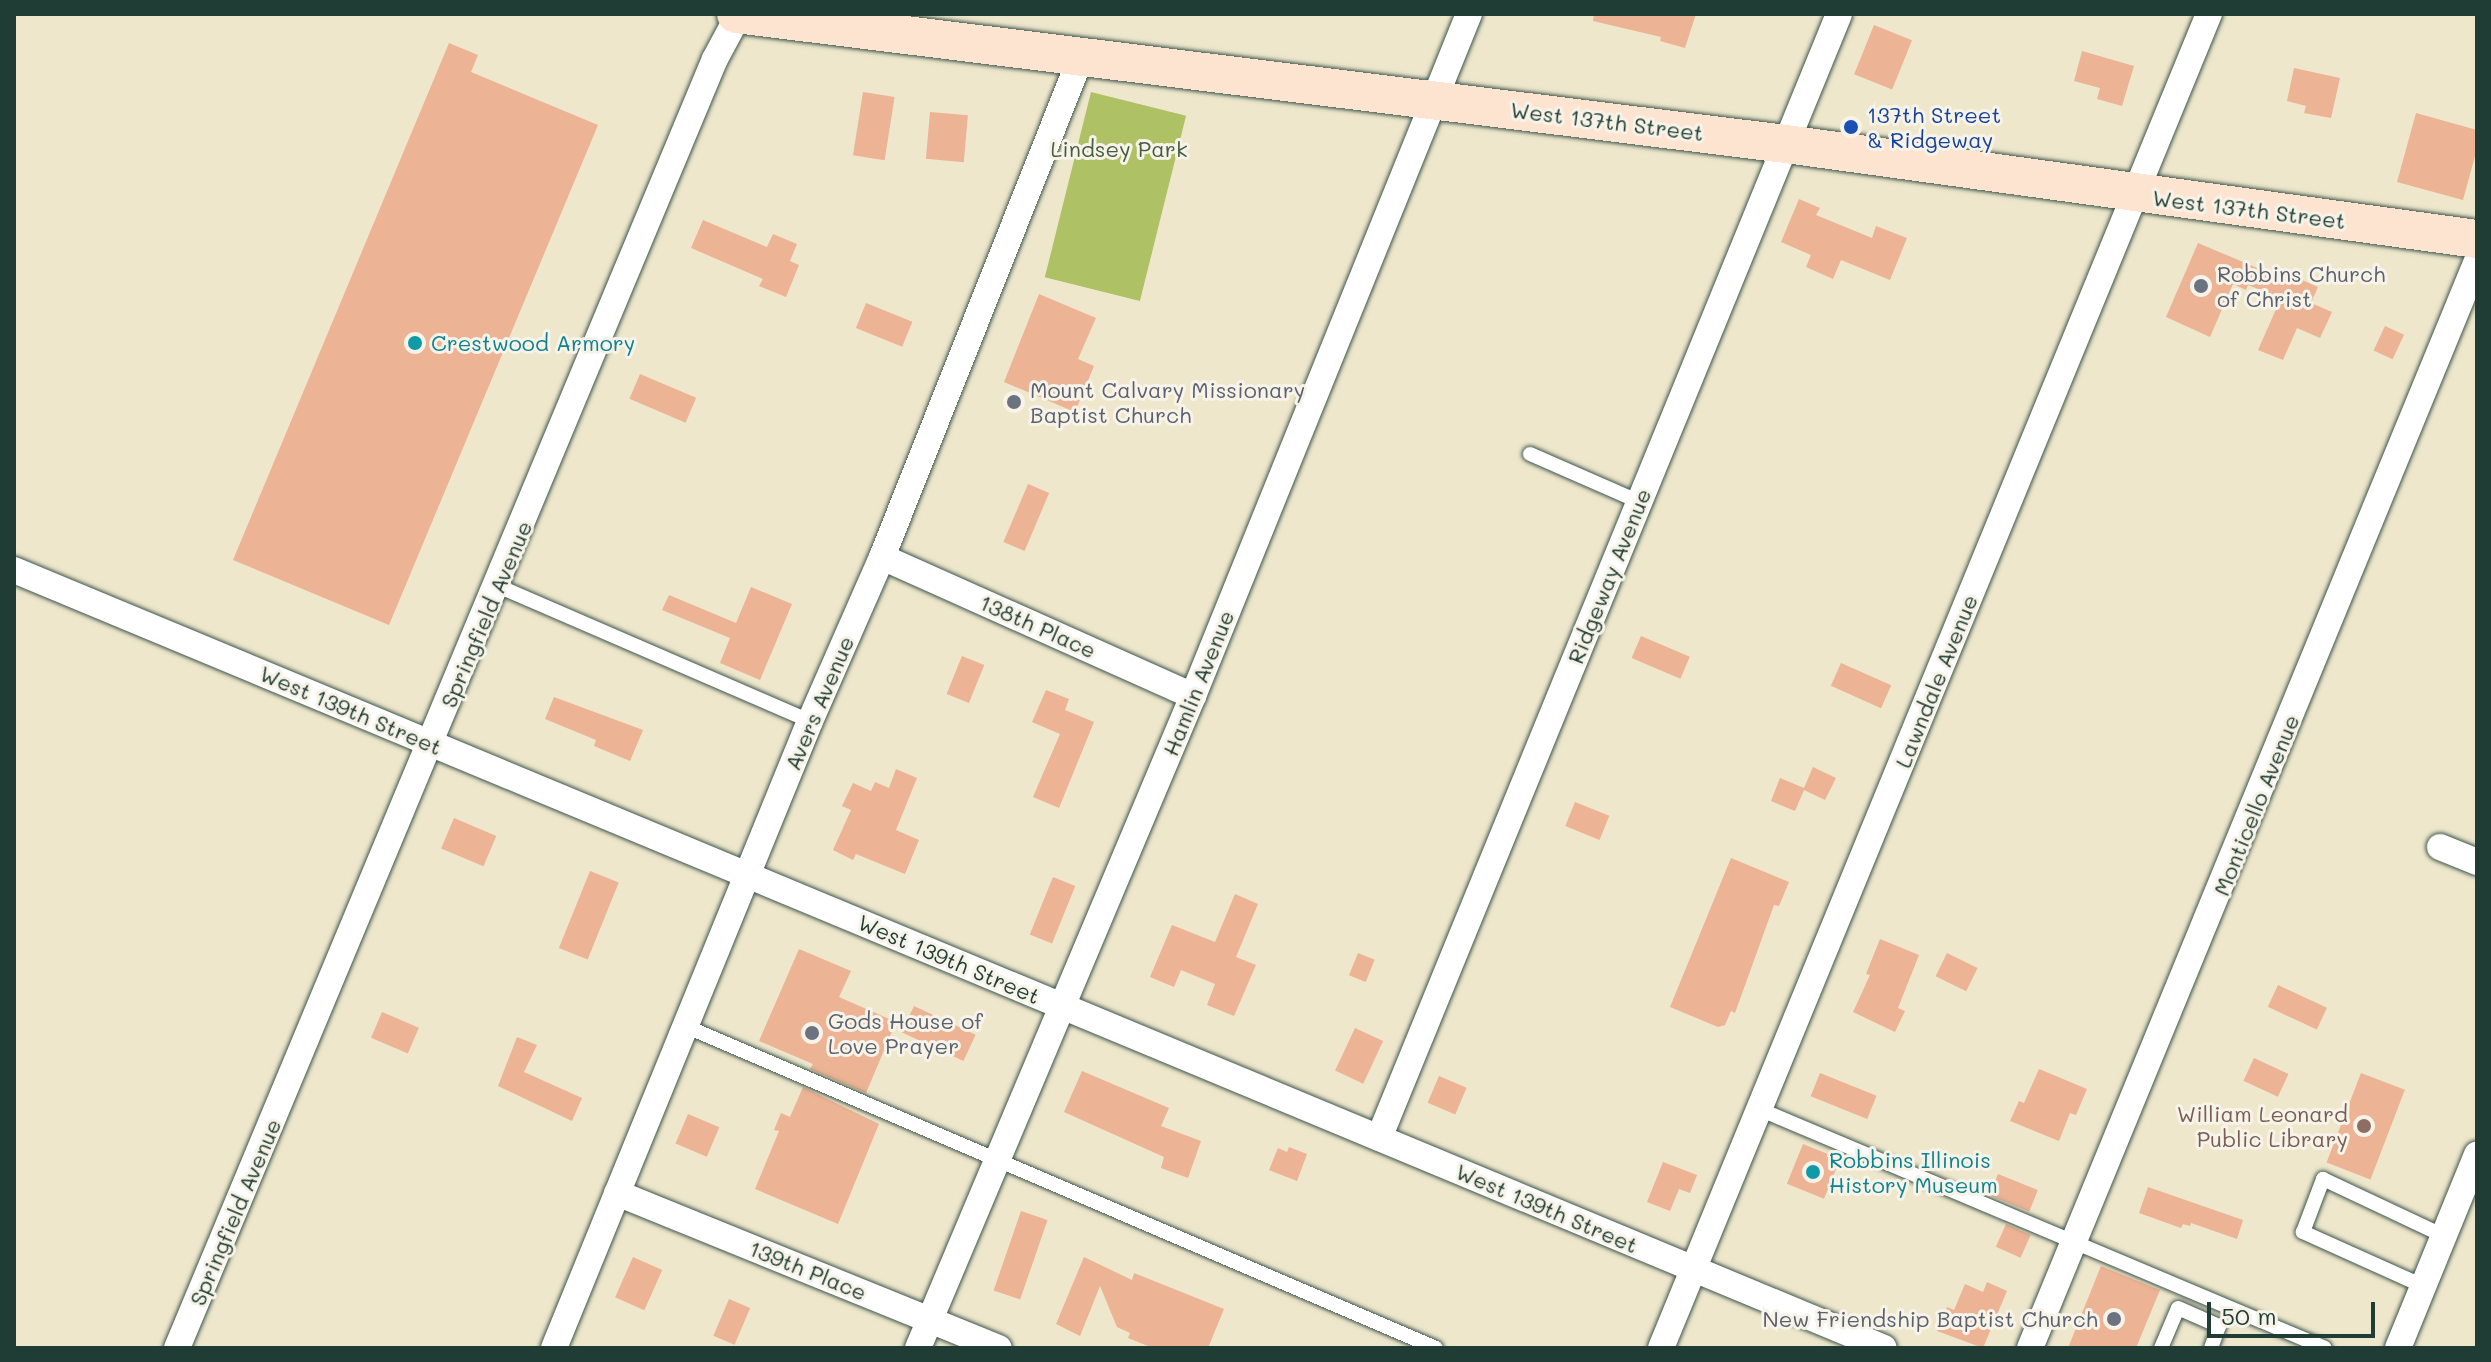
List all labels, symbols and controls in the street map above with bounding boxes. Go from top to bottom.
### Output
street label: West 137th Street [1509,96,1705,146]
place label: 137th Street & Ridgeway [1867,101,2001,152]
marker: 137th Street & Ridgeway [1842,118,1860,136]
park label: Lindsey Park [1050,136,1188,162]
street label: West 137th Street [2151,184,2347,234]
place label: Robbins Church of Christ [2217,260,2385,312]
marker: Robbins Church of Christ [2192,277,2210,295]
place label: Crestwood Armory [431,330,635,356]
marker: Crestwood Armory [406,334,424,352]
place label: Mount Calvary Missionary Baptist Church [1030,376,1305,428]
marker: Mount Calvary Missionary Baptist Church [1005,393,1023,411]
street label: Ridgeway Avenue [1562,485,1656,667]
street label: Springfield Avenue [435,517,537,711]
street label: 138th Place [976,589,1100,663]
street label: Lawndale Avenue [1889,591,1983,771]
street label: Hamlin Avenue [1157,606,1239,760]
street label: Avers Avenue [779,632,859,774]
street label: West 139th Street [256,660,446,760]
street label: Monticello Avenue [2208,711,2304,899]
street label: West 139th Street [854,909,1044,1009]
place label: Gods House of Love Prayer [828,1007,983,1058]
marker: Gods House of Love Prayer [803,1024,821,1042]
place label: William Leonard Public Library [2177,1100,2348,1152]
street label: Springfield Avenue [184,1115,286,1309]
marker: William Leonard Public Library [2355,1117,2373,1135]
place label: Robbins Illinois History Museum [1829,1146,1998,1198]
street label: West 139th Street [1452,1158,1642,1258]
marker: Robbins Illinois History Museum [1804,1163,1822,1181]
street label: 139th Place [746,1235,870,1305]
scale bar [2211,1286,2379,1336]
text: 50 m [2221,1300,2277,1331]
place label: New Friendship Baptist Church [1762,1306,2098,1332]
marker: New Friendship Baptist Church [2105,1310,2123,1328]

